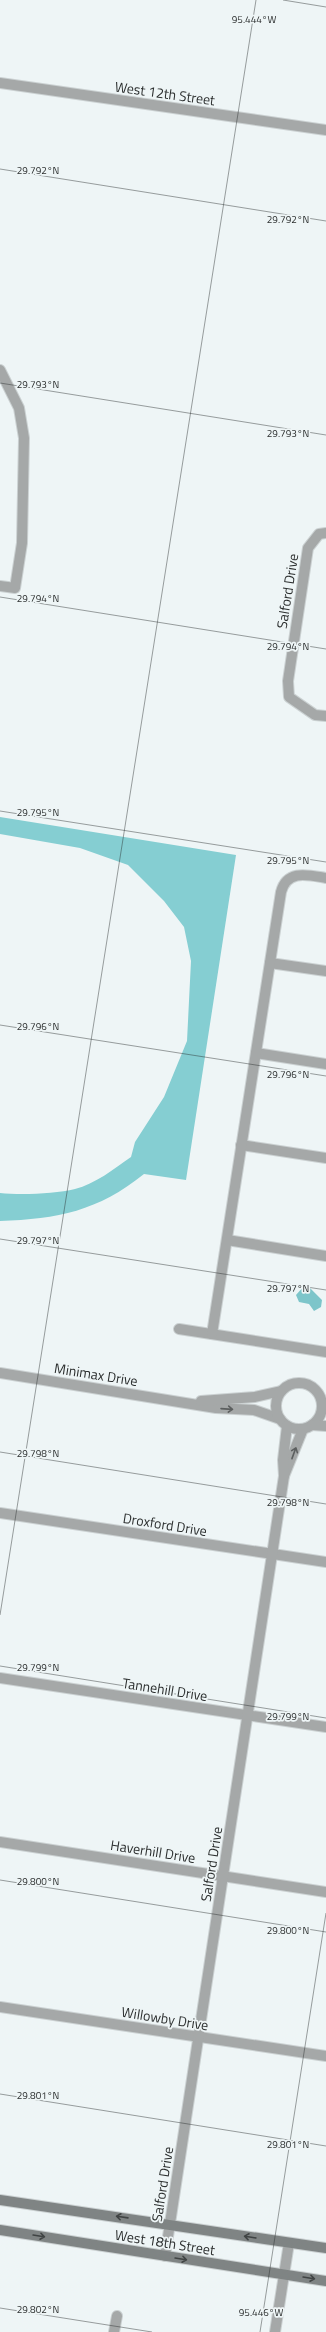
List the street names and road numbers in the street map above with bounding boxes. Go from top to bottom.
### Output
street label: West 12th Street [114,76,217,110]
street label: Salford Drive [271,552,303,630]
street label: Minimax Drive [53,1357,139,1391]
street label: Droxford Drive [121,1507,209,1541]
street label: Tannehill Drive [121,1672,209,1706]
street label: Salford Drive [195,1825,227,1903]
street label: Haverhill Drive [109,1834,197,1868]
street label: Willowby Drive [120,2001,210,2035]
street label: Salford Drive [146,2145,178,2223]
street label: West 18th Street [113,2224,217,2260]

